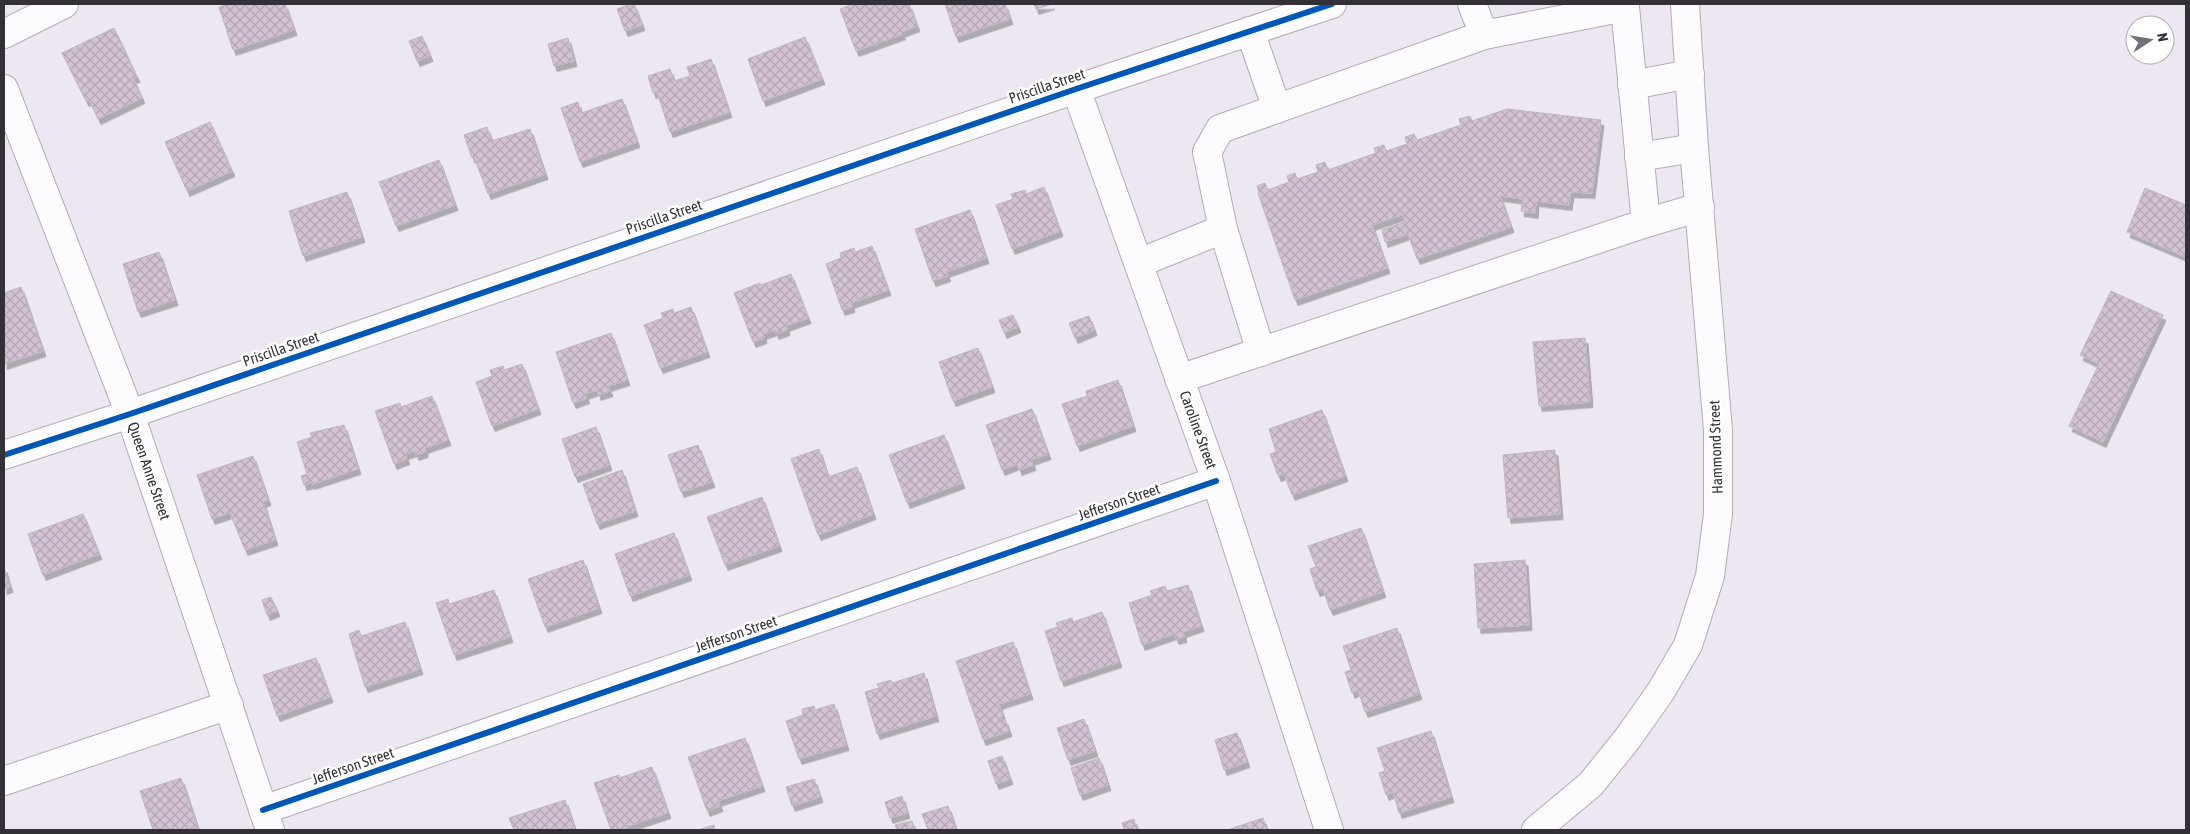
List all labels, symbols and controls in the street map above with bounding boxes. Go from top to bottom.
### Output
north arrow [2125,15,2175,65]
text: N [2154,32,2171,43]
street label: Priscilla Street [1007,65,1087,106]
street label: Priscilla Street [624,196,704,237]
street label: Priscilla Street [241,328,321,369]
street label: Caroline Street [1177,389,1220,471]
street label: Hammond Street [1705,400,1726,494]
street label: Queen Anne Street [125,420,174,522]
street label: Jefferson Street [1076,480,1162,523]
street label: Jefferson Street [693,612,779,655]
street label: Jefferson Street [310,744,396,787]

